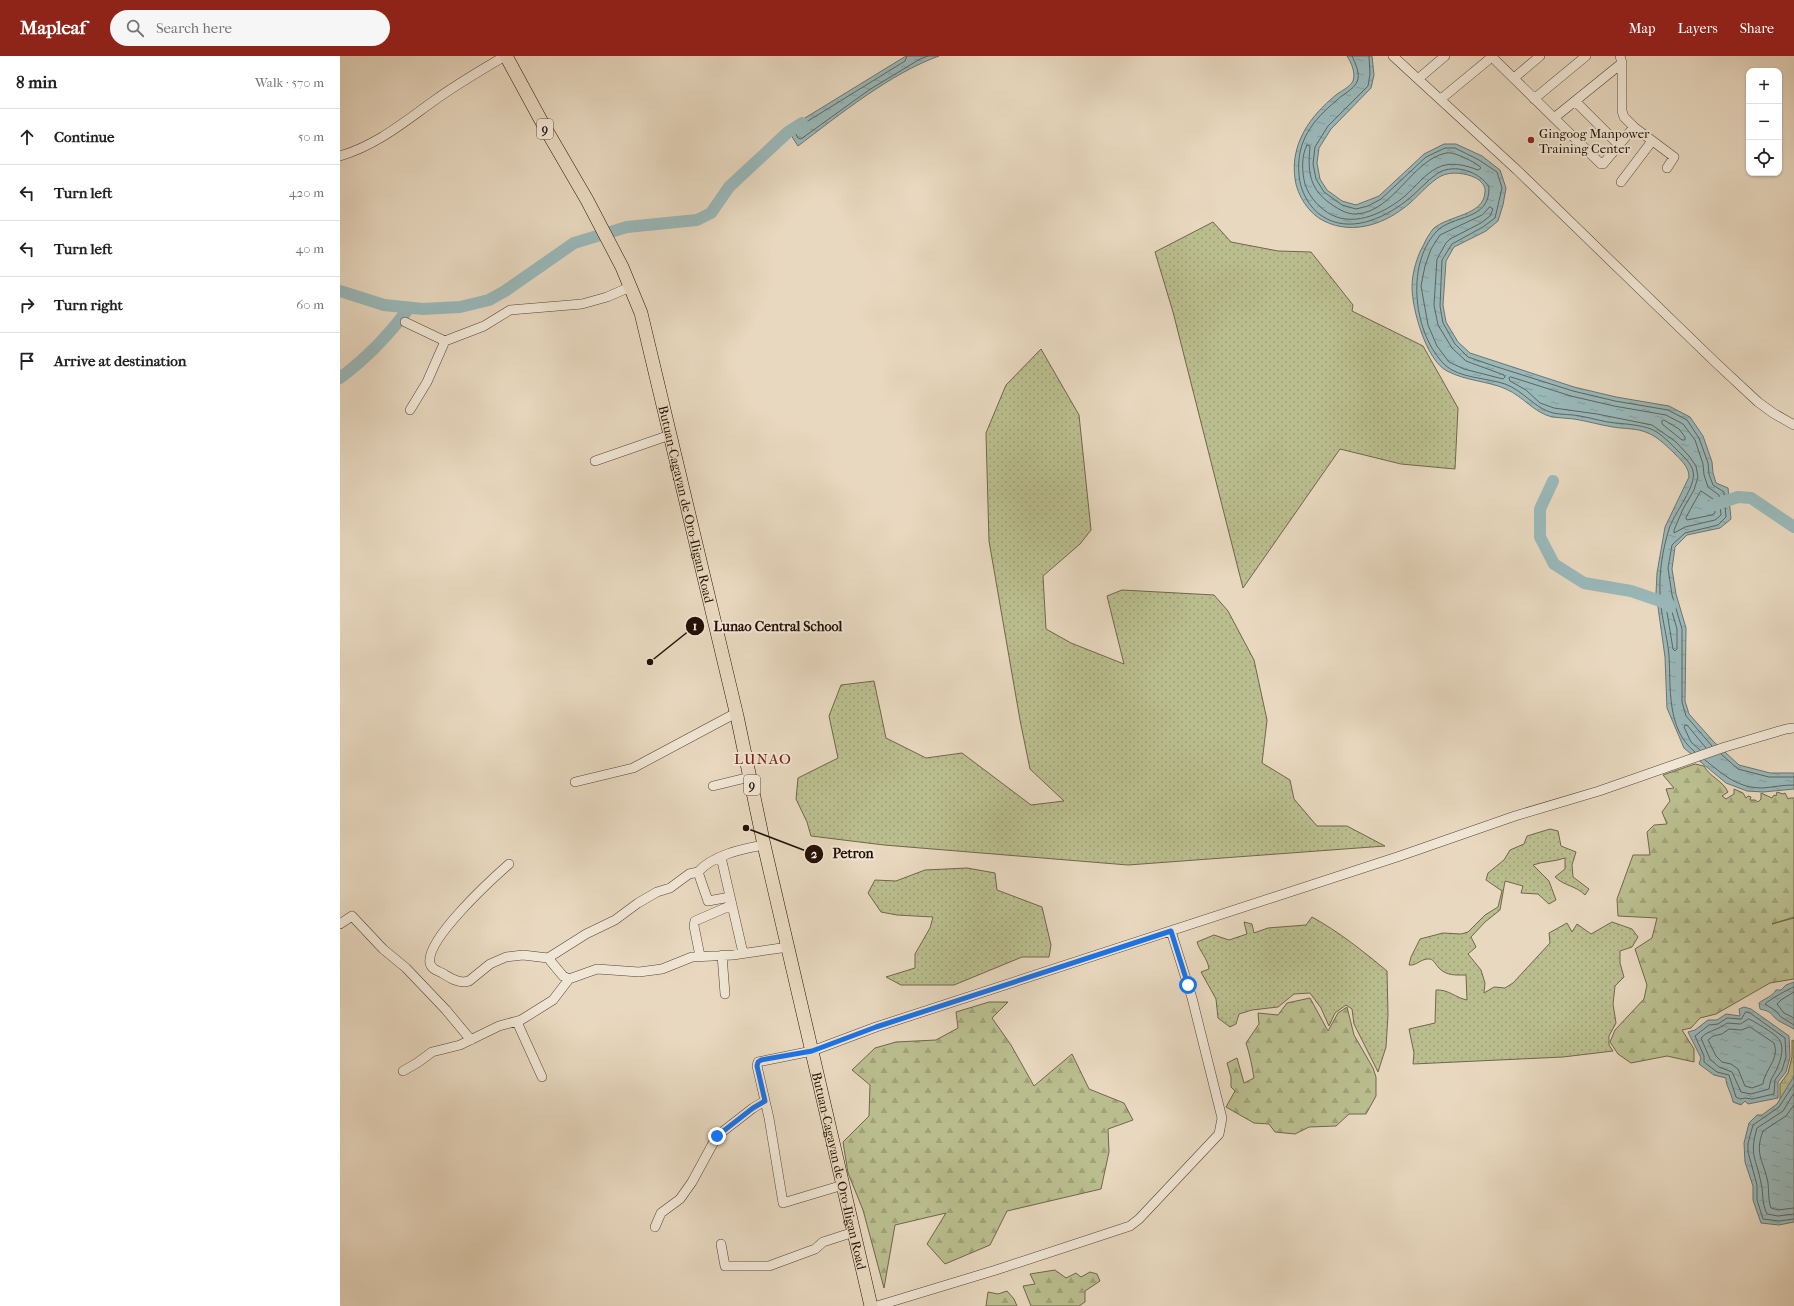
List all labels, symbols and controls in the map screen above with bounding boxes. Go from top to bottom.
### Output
search box [110,10,390,46]
text: Mapleaf [20,17,86,39]
icon: search [124,17,146,39]
text: Search here [156,19,232,37]
text: Map [1629,20,1656,37]
text: Layers [1678,20,1718,37]
text: Share [1740,20,1774,37]
map controls [1746,68,1782,176]
button: + [1746,68,1782,104]
text: 8 min [16,72,57,92]
text: Walk · 570 m [255,75,324,90]
button: − [1746,104,1782,140]
road number: 9 [537,119,553,139]
icon: ahead [16,126,38,148]
place label: Gingoog Manpower Training Center [1539,126,1650,156]
text: Continue [54,128,114,146]
text: 50 m [298,129,324,144]
marker: Gingoog Manpower Training Center [1526,135,1536,145]
button: locate [1746,140,1782,176]
icon: left [16,182,38,204]
text: Turn left [54,184,112,202]
text: 420 m [289,185,324,200]
icon: left [16,238,38,260]
text: Turn left [54,240,112,258]
text: 40 m [296,241,324,256]
icon: right [16,294,38,316]
text: Turn right [54,296,123,314]
text: 60 m [296,297,324,312]
icon: arrive [16,350,38,372]
text: Arrive at destination [54,352,186,370]
street label: Butuan-Cagayan de Oro-Iligan Road [655,404,717,605]
callout: Lunao Central School [685,613,850,639]
text: Lunao Central School [714,618,843,635]
text: 1 [693,619,697,633]
district label: LUNAO [734,750,792,768]
road number: 9 [744,775,760,795]
callout: Petron [804,841,881,867]
text: Petron [832,845,874,862]
text: 2 [811,847,818,861]
route start [1179,976,1197,994]
street label: Butuan-Cagayan de Oro-Iligan Road [809,1071,869,1272]
route end [708,1127,726,1145]

